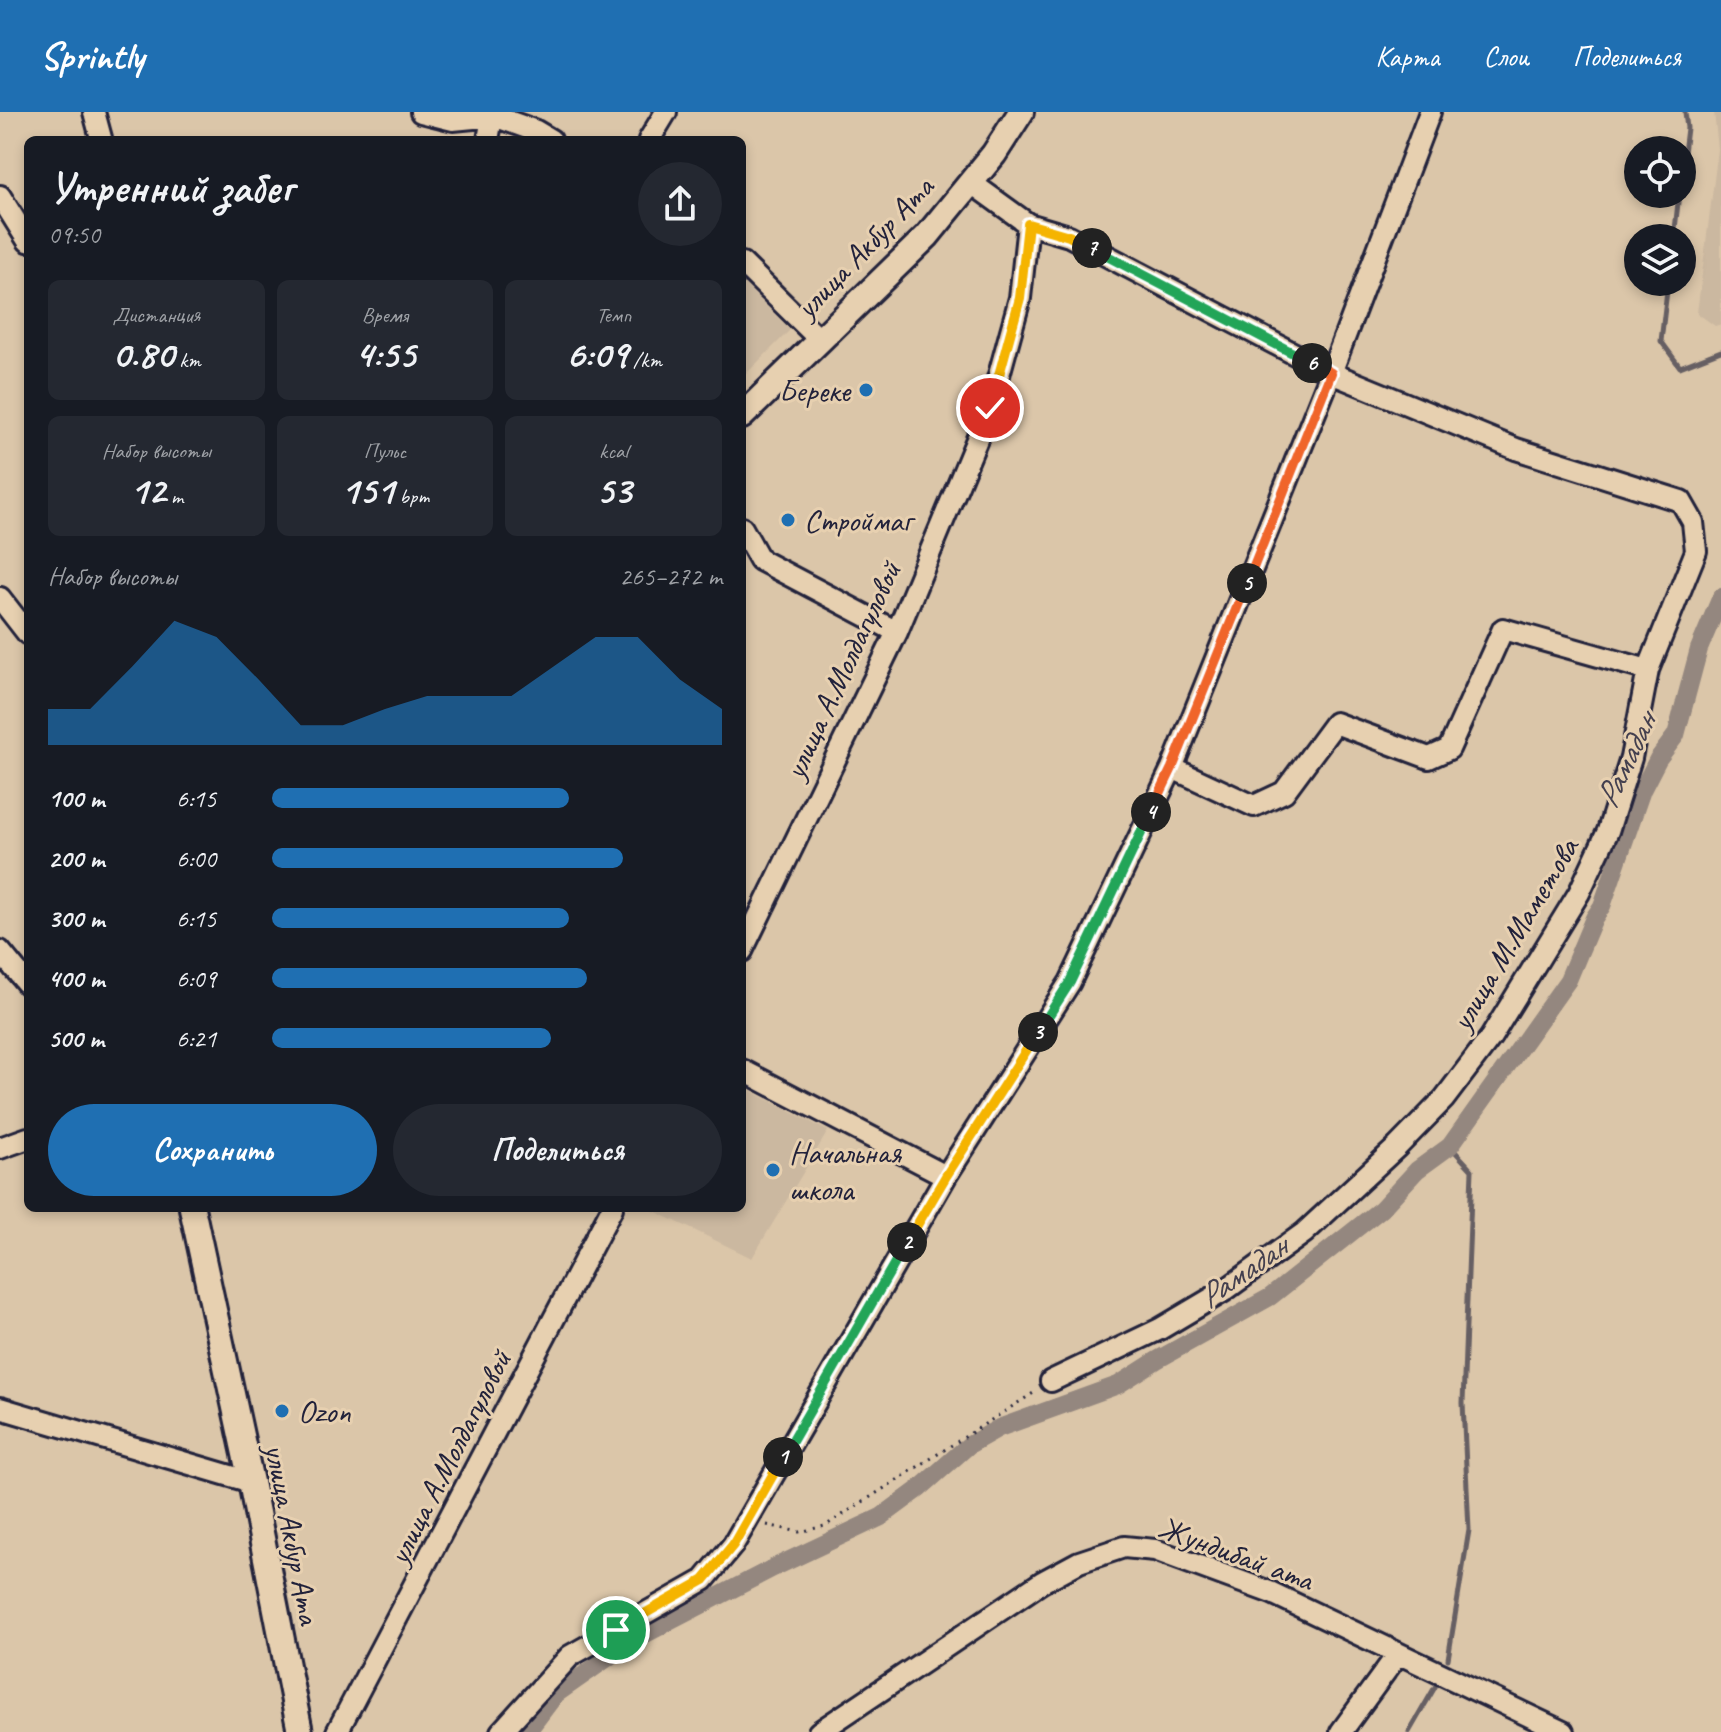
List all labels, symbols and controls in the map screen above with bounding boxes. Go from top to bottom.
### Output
text: Sprintly [40,33,144,80]
text: Карта [1376,39,1440,74]
text: Слои [1484,39,1529,74]
text: Поделиться [1573,39,1681,74]
map controls [1624,136,1696,296]
button: locate [1624,136,1696,208]
text: Утренний забег [48,160,293,215]
button: share [638,162,722,246]
street label: улица Акбур Ата [785,166,944,329]
text: 09:50 [48,218,100,251]
button: layers [1624,224,1696,296]
pin: 7 [1072,228,1112,268]
text: 7 [1087,234,1097,262]
text: Дистанция [112,301,200,329]
text: Время [362,301,408,329]
text: Темп [596,301,631,329]
text: 0.80 [112,329,174,379]
text: 4:55 [355,329,415,379]
text: 6:09 [565,329,628,379]
pin: 6 [1292,343,1332,383]
text: km [174,346,201,374]
text: /km [628,346,662,374]
text: 6 [1307,349,1317,377]
place label: Береке [779,370,853,411]
pin [956,374,1024,442]
marker: Береке [857,381,875,399]
icon: check [968,386,1012,430]
text: Набор высоты [102,437,211,465]
text: Пульс [364,437,406,465]
text: kcal [599,437,628,465]
text: 12 [130,465,166,515]
text: 151 [341,465,394,515]
text: 53 [596,465,631,515]
text: m [166,482,183,510]
text: bpm [394,482,429,510]
place label: Строймаг [804,500,916,541]
marker: Строймаг [779,511,797,529]
street label: улица А.Молдагуловой [773,554,911,787]
text: Набор высоты [48,560,177,593]
text: 265–272 m [619,560,722,593]
pin: 5 [1227,563,1267,603]
text: 5 [1242,569,1252,597]
water label: Рамадан [1585,701,1668,814]
text: 100 m [48,782,104,815]
text: 6:15 [176,782,216,815]
pin: 4 [1131,792,1171,832]
text: 4 [1146,798,1156,826]
street label: улица М.Маметова [1440,829,1589,1040]
text: 200 m [48,842,104,875]
text: 6:00 [176,842,216,875]
text: 300 m [48,902,104,935]
text: 6:15 [176,902,216,935]
text: 400 m [48,962,104,995]
text: 6:09 [176,962,216,995]
pin: 3 [1018,1012,1058,1052]
text: 3 [1033,1018,1043,1046]
text: 500 m [48,1022,104,1055]
text: 6:21 [176,1022,216,1055]
button: Сохранить [48,1104,377,1196]
button: Поделиться [393,1104,722,1196]
place label: Начальная школа [789,1132,902,1210]
marker: Начальная школа [764,1161,782,1179]
pin: 2 [887,1222,927,1262]
water label: Рамадан [1189,1222,1300,1318]
text: 2 [902,1228,912,1256]
street label: улица А.Молдагуловой [377,1342,522,1573]
place label: Ozon [298,1391,351,1432]
marker: Ozon [273,1402,291,1420]
pin: 1 [763,1437,803,1477]
street label: улица Акбур Ата [255,1439,330,1630]
text: 1 [778,1443,788,1471]
street label: Жундибай ата [1153,1507,1321,1601]
pin [582,1596,650,1664]
icon: arrive [594,1608,638,1652]

